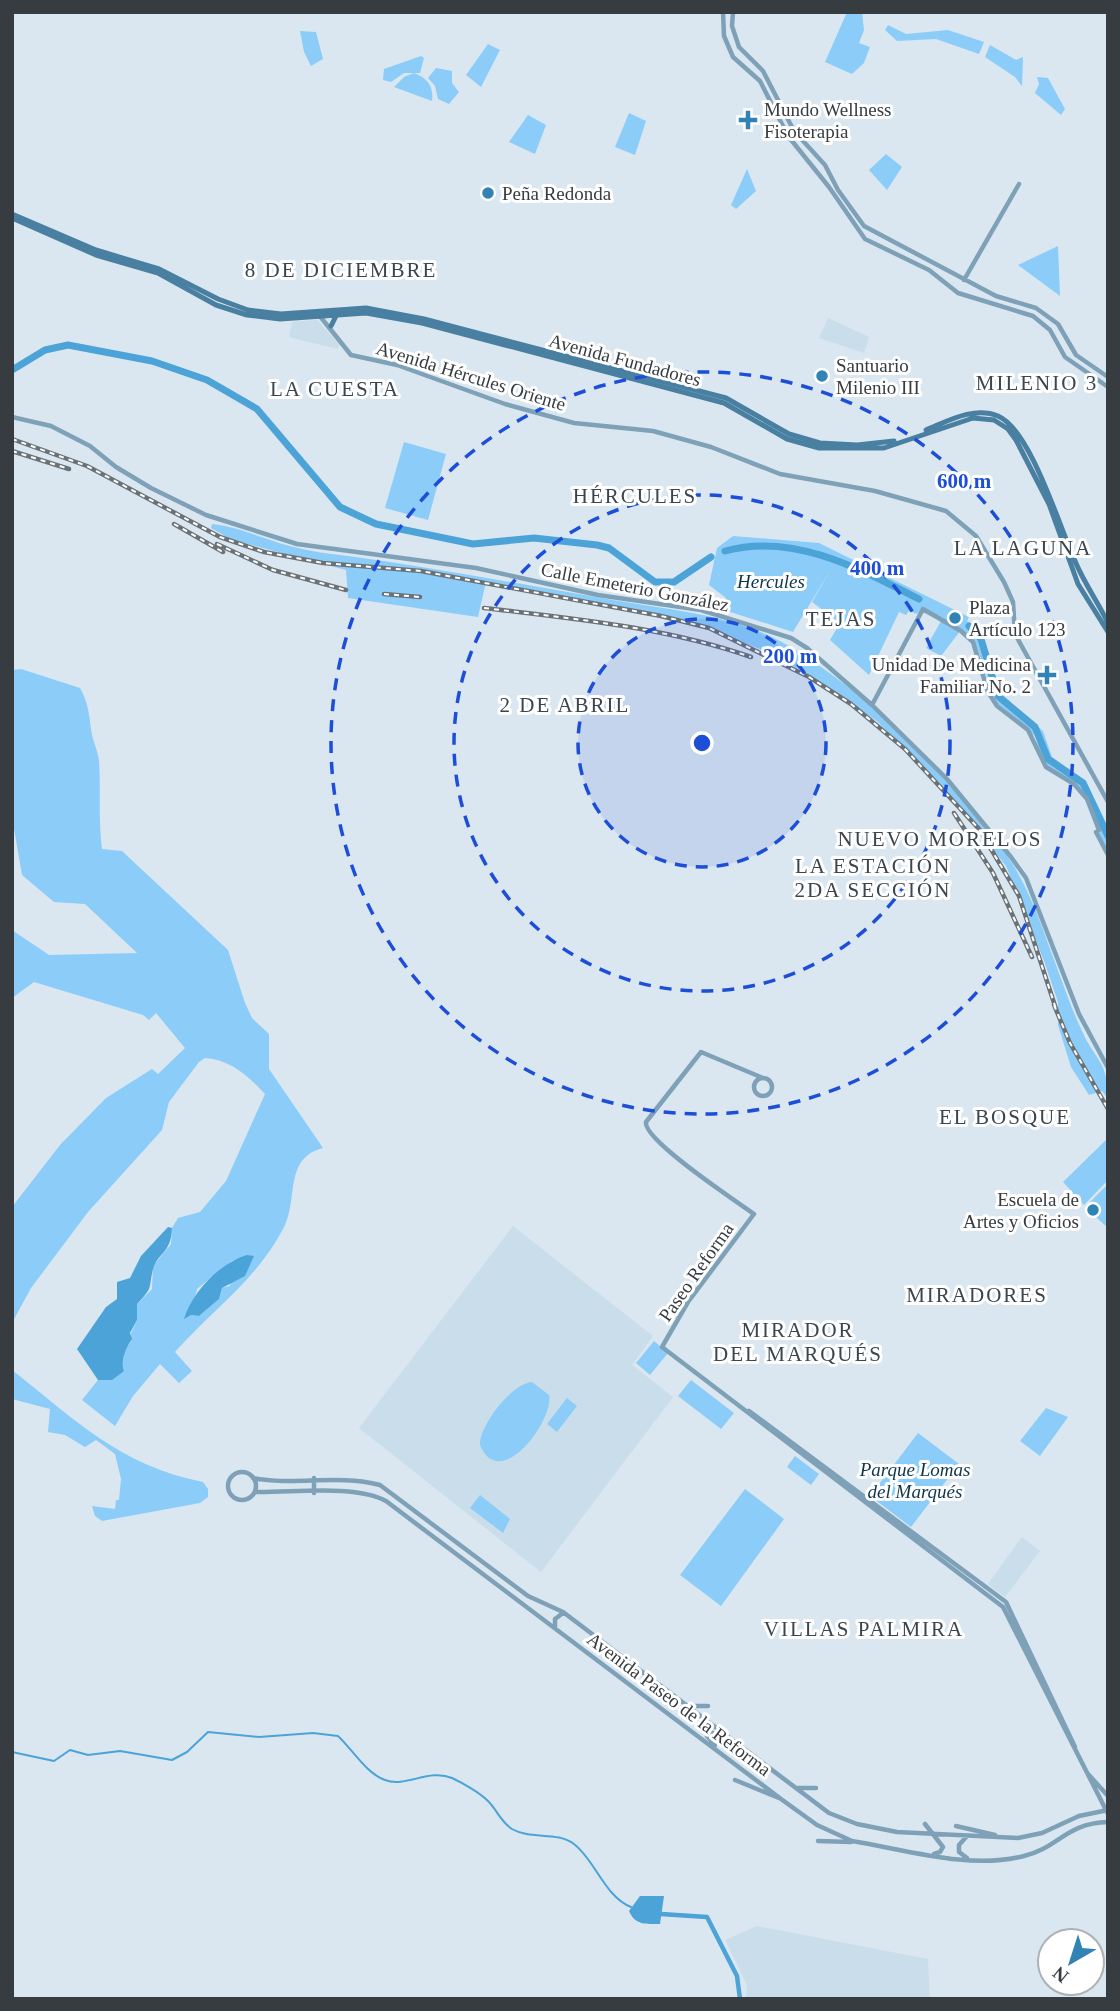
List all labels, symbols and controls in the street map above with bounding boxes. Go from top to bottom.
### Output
place label: Mundo Wellness Fisoterapia [764,99,891,142]
marker: Mundo Wellness Fisoterapia [738,110,758,130]
place label: Peña Redonda [502,183,612,204]
marker: Peña Redonda [480,185,496,201]
district label: 8 DE DICIEMBRE [245,258,437,282]
street label: Avenida Fundadores [547,330,703,390]
street label: Avenida Hércules Oriente [374,337,568,415]
place label: Santuario Milenio III [836,355,920,398]
marker: Santuario Milenio III [814,368,830,384]
district label: MILENIO 3 [976,371,1098,395]
district label: LA CUESTA [270,377,400,401]
text: 600 m [937,469,992,493]
district label: HÉRCULES [573,484,697,508]
district label: LA LAGUNA [954,536,1092,560]
text: 400 m [850,556,905,580]
street label: Calle Emeterio González [539,558,731,616]
park label: Hercules [736,571,805,592]
place label: Plaza Artículo 123 [969,597,1066,640]
district label: TEJAS [806,607,876,631]
marker: Plaza Artículo 123 [947,610,963,626]
text: 200 m [763,644,818,668]
place label: Unidad De Medicina Familiar No. 2 [872,654,1032,697]
marker: Unidad De Medicina Familiar No. 2 [1037,665,1057,685]
district label: 2 DE ABRIL [500,693,630,717]
centre of rings [690,731,714,755]
district label: NUEVO MORELOS [837,827,1043,851]
district label: LA ESTACIÓN 2DA SECCIÓN [795,854,951,902]
district label: EL BOSQUE [939,1105,1071,1129]
place label: Escuela de Artes y Oficios [963,1189,1079,1232]
marker: Escuela de Artes y Oficios [1085,1202,1101,1218]
street label: Paseo Reforma [654,1218,738,1325]
district label: MIRADORES [906,1283,1048,1307]
district label: MIRADOR DEL MARQUÉS [713,1318,883,1366]
park label: Parque Lomas del Marqués [859,1459,970,1502]
district label: VILLAS PALMIRA [764,1617,964,1641]
street label: Avenida Paseo de la Reforma [583,1628,775,1780]
north arrow [1036,1927,1106,1997]
text: N [1048,1962,1073,1987]

